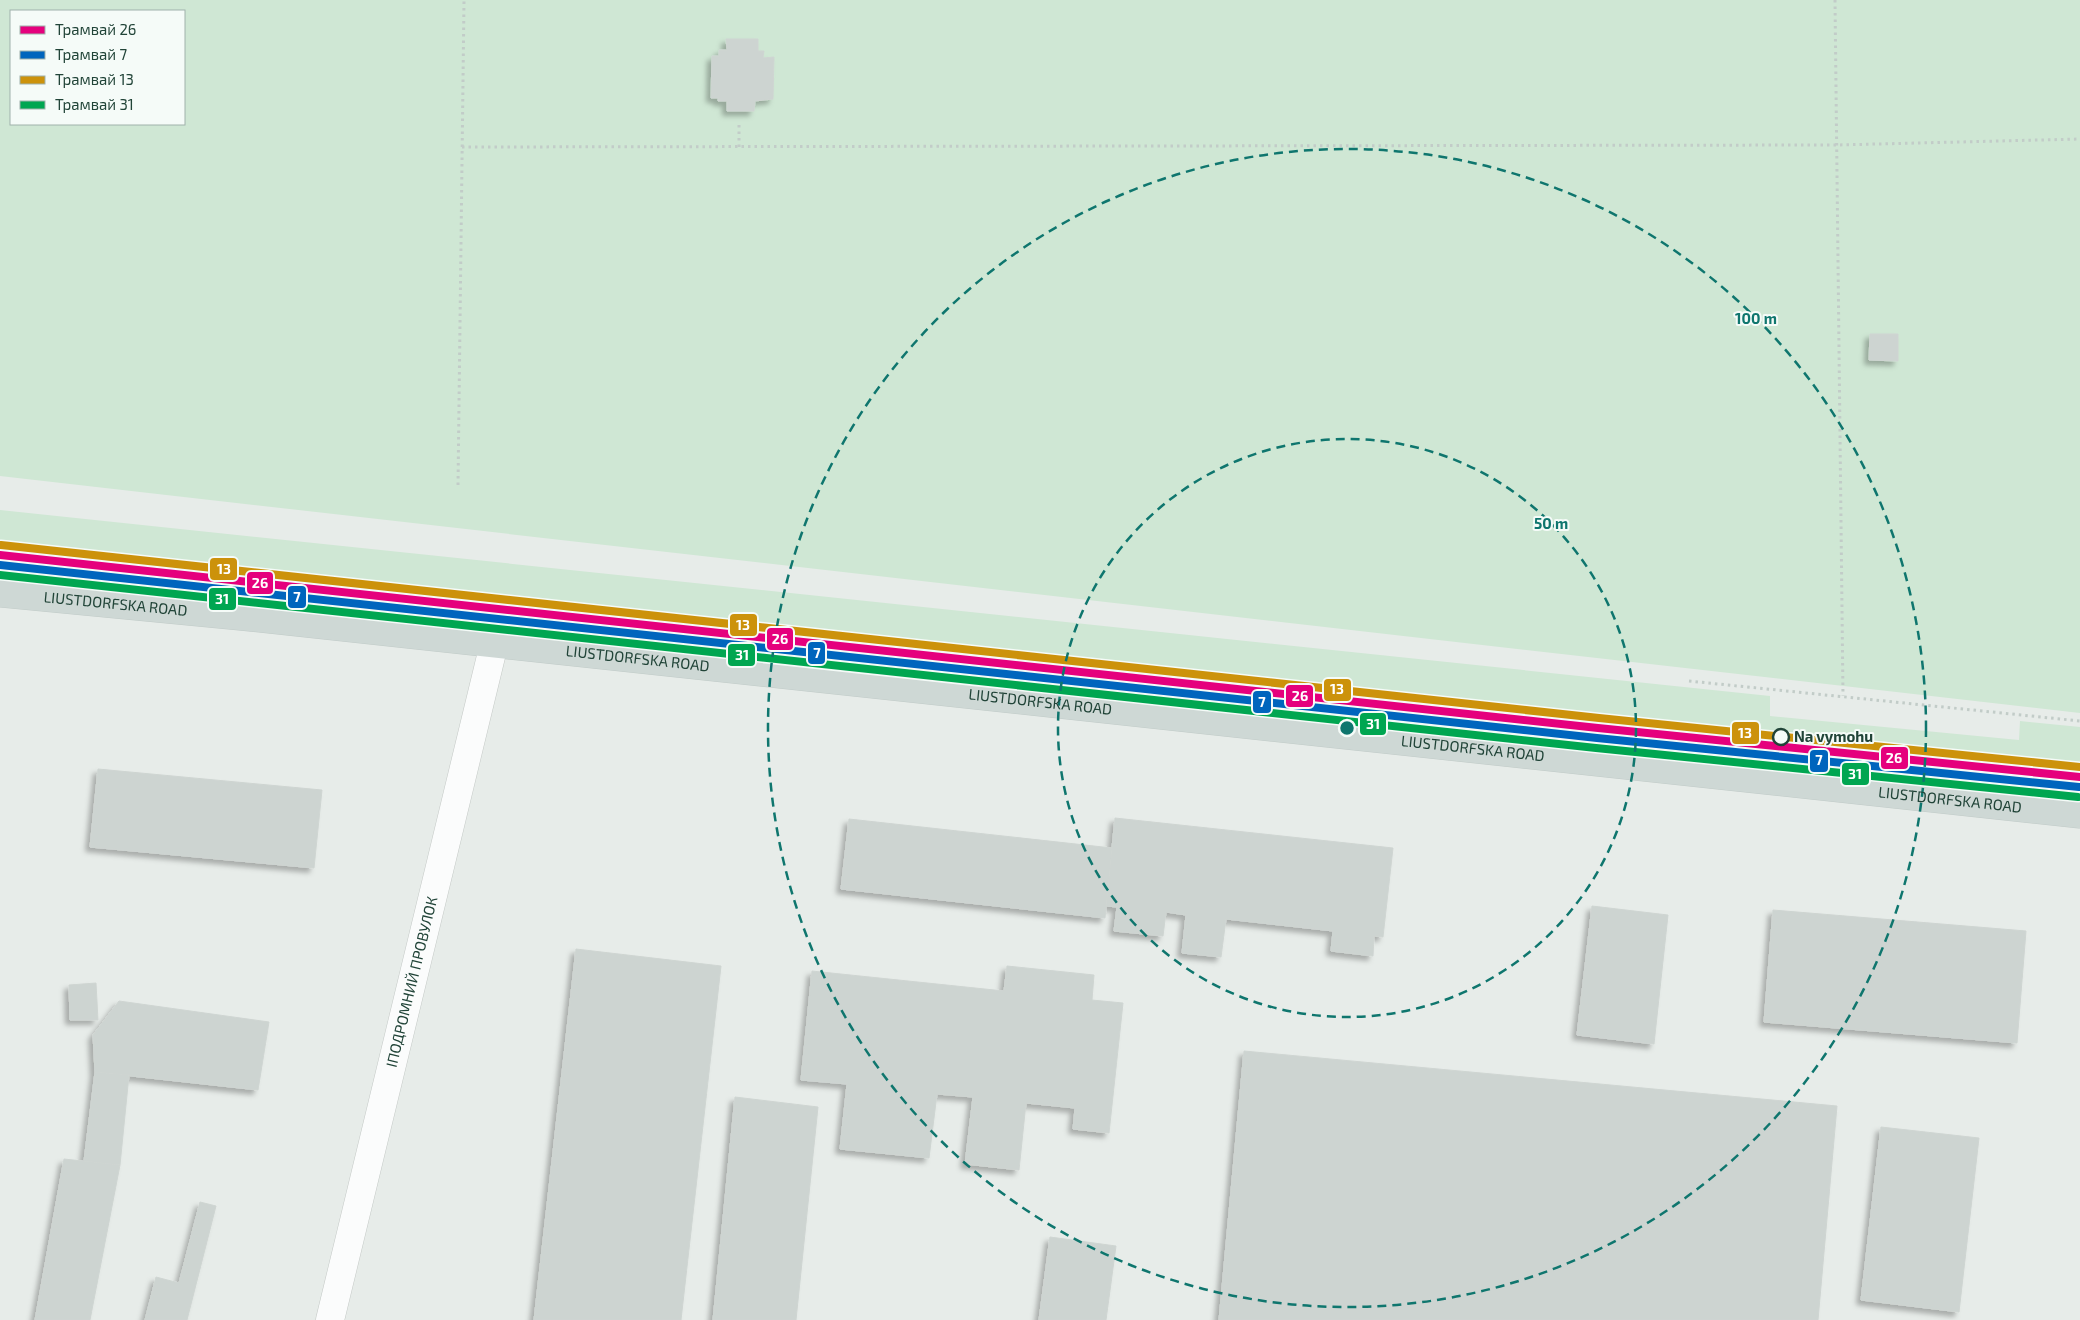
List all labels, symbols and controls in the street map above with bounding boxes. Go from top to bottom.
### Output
legend [10,10,185,125]
text: Трамвай 26 [55,20,136,38]
text: Трамвай 7 [55,45,127,63]
text: Трамвай 13 [55,70,134,88]
text: Трамвай 31 [55,95,134,113]
text: 100 m [1735,309,1777,327]
text: 50 m [1534,514,1568,532]
line badge: 13 [209,557,238,581]
text: 13 [217,560,231,577]
line badge: 26 [246,571,274,595]
text: 26 [252,574,268,591]
line badge: 7 [287,585,307,609]
street label: LIUSTDORFSKA ROAD [43,587,188,619]
line badge: 31 [208,587,237,611]
text: 7 [293,588,301,605]
text: 31 [215,590,229,607]
line badge: 13 [729,613,758,637]
text: 13 [736,616,750,633]
line badge: 26 [766,627,794,651]
text: 26 [772,630,788,647]
street label: LIUSTDORFSKA ROAD [565,641,710,674]
line badge: 7 [807,641,826,665]
line badge: 31 [727,643,756,667]
text: 7 [813,644,821,661]
text: 31 [735,646,749,663]
line badge: 13 [1323,678,1352,702]
text: 13 [1330,680,1344,697]
street label: LIUSTDORFSKA ROAD [968,684,1113,718]
line badge: 26 [1285,684,1314,708]
text: 26 [1292,687,1308,704]
line badge: 7 [1252,690,1272,714]
text: 7 [1258,693,1266,710]
line badge: 31 [1359,712,1387,736]
text: 31 [1366,715,1380,732]
centre of rings [1338,719,1356,737]
line badge: 13 [1731,721,1760,745]
text: 13 [1738,724,1752,741]
place label: Na vymohu [1794,727,1873,746]
marker: Na vymohu [1772,728,1790,746]
street label: LIUSTDORFSKA ROAD [1400,731,1546,764]
line badge: 26 [1880,746,1909,770]
line badge: 7 [1809,749,1829,773]
text: 26 [1886,749,1902,766]
text: 7 [1815,751,1823,768]
line badge: 31 [1841,762,1870,786]
text: 31 [1848,765,1862,782]
street label: LIUSTDORFSKA ROAD [1877,782,2023,816]
street label: ІПОДРОМНИЙ ПРОВУЛОК [382,894,440,1069]

